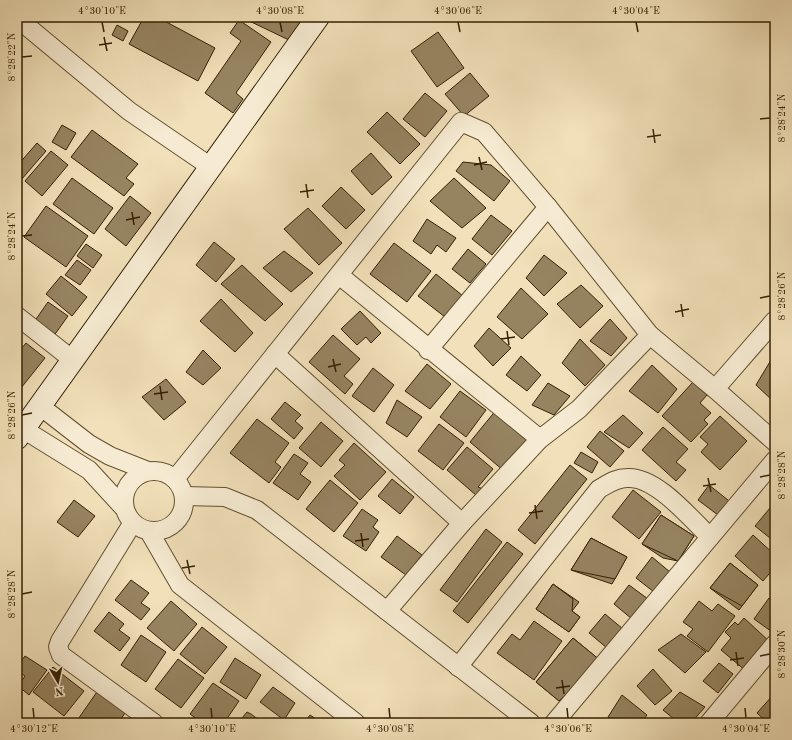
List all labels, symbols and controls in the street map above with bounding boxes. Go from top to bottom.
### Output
text: 4°30'10"E [78,6,126,16]
text: 4°30'08"E [256,6,304,16]
text: 4°30'06"E [434,6,482,16]
text: 4°30'04"E [612,6,660,16]
text: 8°28'22"N [7,32,17,81]
text: 8°28'24"N [777,93,787,142]
text: 8°28'24"N [7,211,17,260]
text: 8°28'26"N [777,271,787,320]
text: 8°28'26"N [7,390,17,439]
text: 8°28'28"N [777,450,787,499]
text: 8°28'28"N [7,569,17,618]
text: 8°28'30"N [777,629,787,678]
north arrow [38,662,78,702]
text: N [54,684,64,697]
text: 4°30'12"E [10,724,58,734]
text: 4°30'10"E [188,724,236,734]
text: 4°30'08"E [366,724,414,734]
text: 4°30'06"E [544,724,592,734]
text: 4°30'04"E [722,724,770,734]

